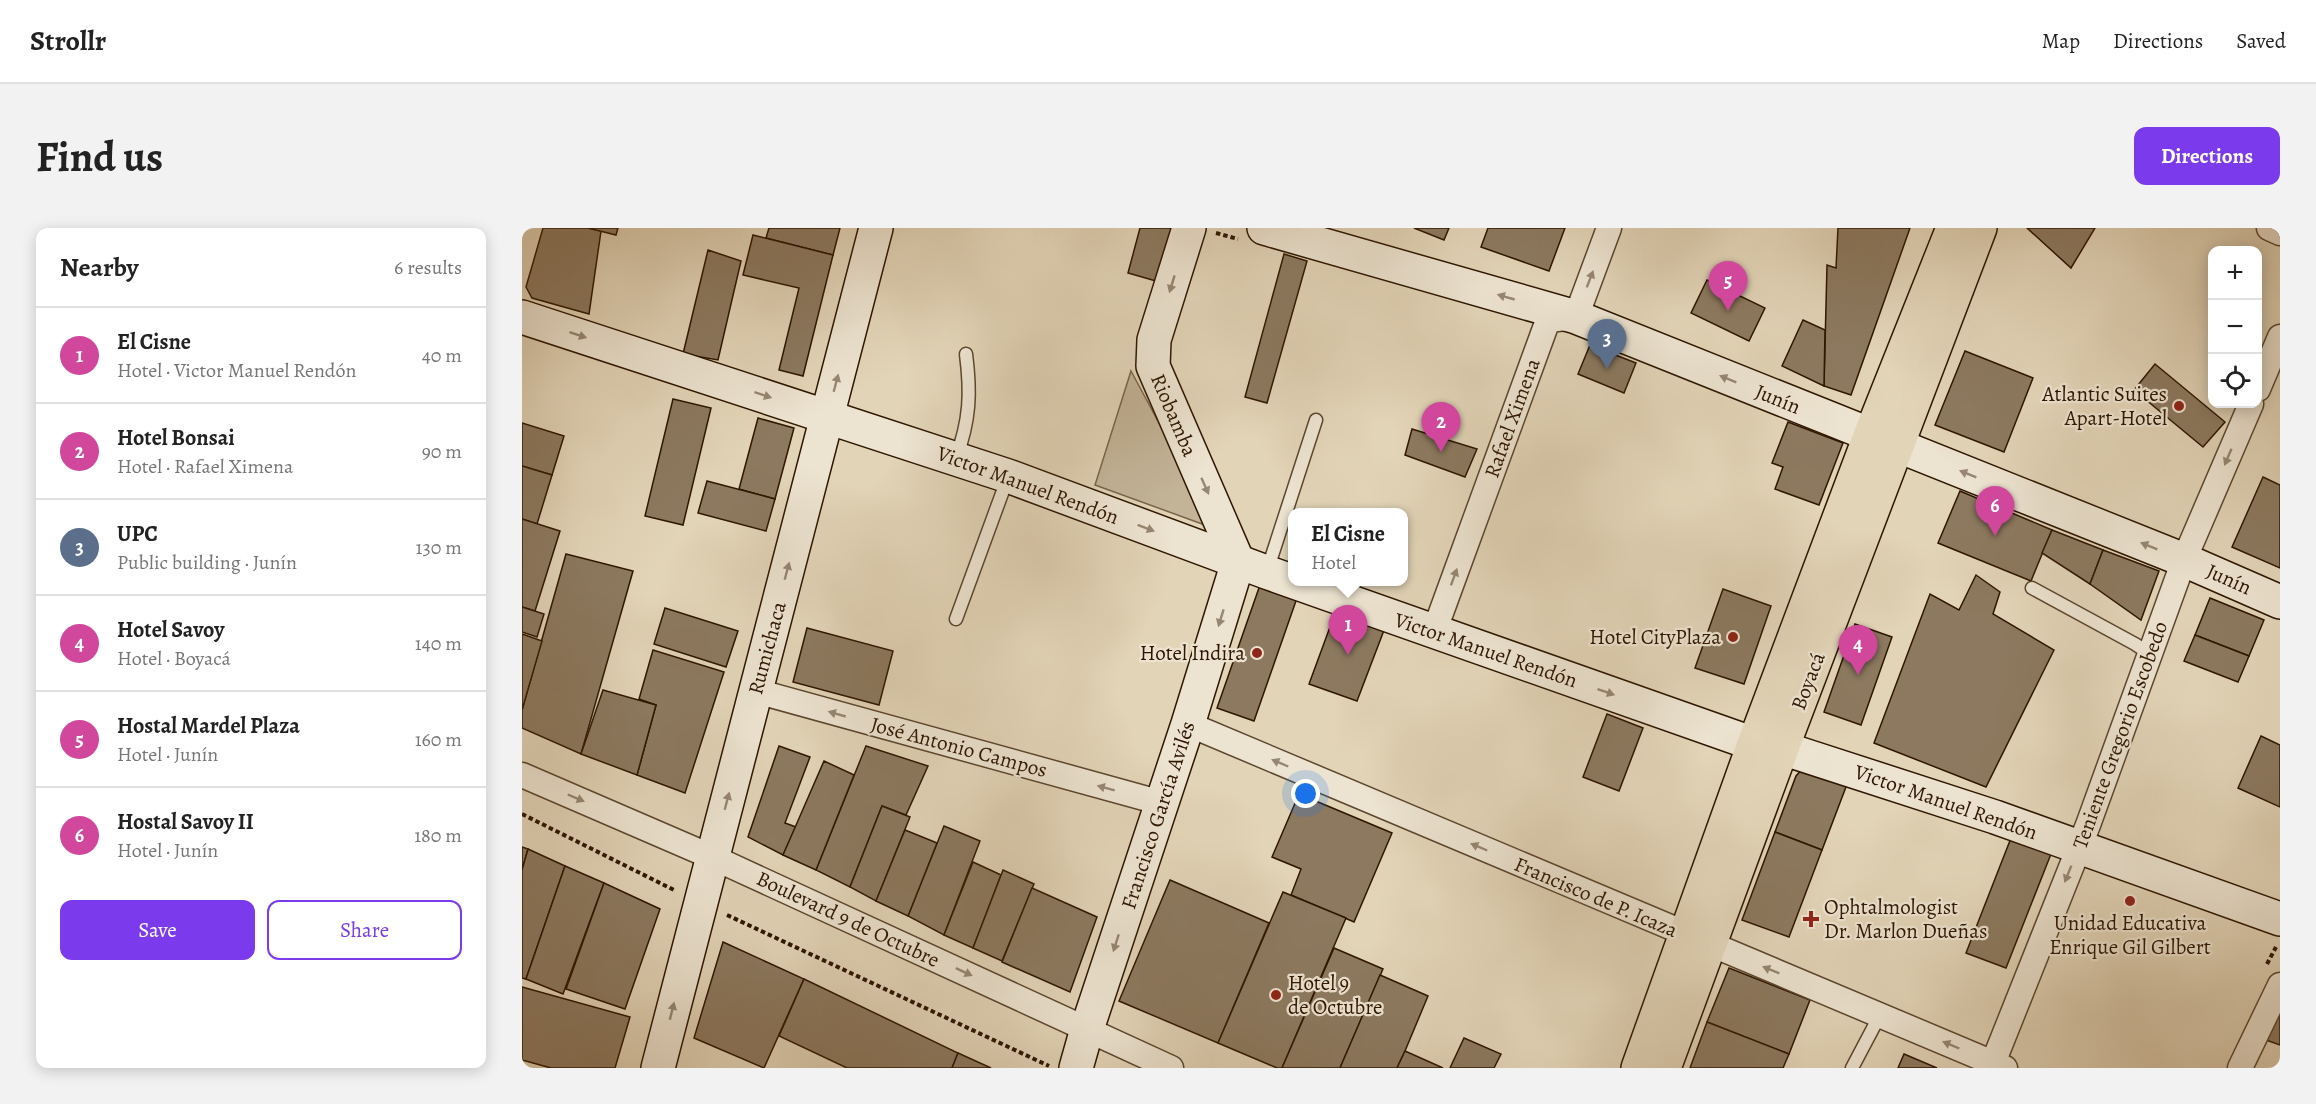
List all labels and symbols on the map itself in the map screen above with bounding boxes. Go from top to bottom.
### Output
pin: 5 [1708,262,1748,311]
one-way arrow [1586,270,1595,288]
one-way arrow [1166,275,1176,293]
one-way arrow [1497,292,1515,301]
pin: 3 [1588,320,1626,369]
one-way arrow [569,331,587,340]
street label: Rafael Ximena [1477,354,1547,482]
street label: Riobamba [1144,369,1204,461]
one-way arrow [832,374,842,392]
one-way arrow [1719,374,1737,383]
street label: Junín [1751,377,1805,421]
place label: Atlantic Suites Apart-Hotel [2041,380,2167,432]
one-way arrow [754,391,772,400]
marker: Atlantic Suites Apart-Hotel [2172,399,2186,413]
pin: 2 [1422,402,1460,452]
street label: Victor Manuel Rendón [932,439,1123,531]
one-way arrow [2223,449,2233,467]
one-way arrow [1959,469,1977,478]
one-way arrow [1201,478,1210,495]
pin: 6 [1976,486,2014,536]
one-way arrow [1137,523,1155,533]
one-way arrow [2140,541,2158,550]
street label: Junín [2202,557,2256,601]
one-way arrow [783,562,792,580]
one-way arrow [1450,568,1460,586]
street label: Rumichaca [741,598,793,698]
street label: Victor Manuel Rendón [1390,605,1581,694]
pin: 1 [1328,606,1368,655]
one-way arrow [1216,609,1225,627]
street label: Teniente Gregorio Escobedo [2066,617,2174,853]
place label: Hotel CityPlaza [1589,623,1721,651]
pin: 4 [1838,626,1878,675]
marker: Hotel CityPlaza [1726,630,1740,644]
place label: Hotel Indira [1140,639,1245,667]
marker: Hotel Indira [1250,646,1264,660]
street label: Boyacá [1784,648,1832,714]
one-way arrow [1597,688,1615,698]
one-way arrow [828,709,846,718]
street label: José Antonio Campos [868,710,1050,784]
street label: Francisco García Avilés [1114,717,1202,913]
street label: Victor Manuel Rendón [1850,757,2041,846]
one-way arrow [1270,758,1288,768]
your location [1291,779,1320,808]
one-way arrow [1097,782,1115,792]
one-way arrow [722,792,732,810]
one-way arrow [567,793,585,803]
one-way arrow [1469,842,1487,852]
street label: Francisco de P. Icaza [1510,850,1682,944]
street label: Boulevard 9 de Octubre [752,864,944,974]
one-way arrow [2063,866,2073,884]
place label: Ophtalmologist Dr. Marlon Dueñas [1824,893,1987,945]
marker: Unidad Educativa Enrique Gil Gilbert [2123,894,2137,908]
place label: Unidad Educativa Enrique Gil Gilbert [2049,909,2211,961]
marker: Ophtalmologist Dr. Marlon Dueñas [1802,910,1820,928]
one-way arrow [1110,935,1120,953]
one-way arrow [1762,965,1780,974]
one-way arrow [956,968,973,977]
place label: Hotel 9 de Octubre [1288,969,1382,1021]
marker: Hotel 9 de Octubre [1269,988,1283,1002]
one-way arrow [668,1002,678,1021]
one-way arrow [1942,1040,1960,1049]

